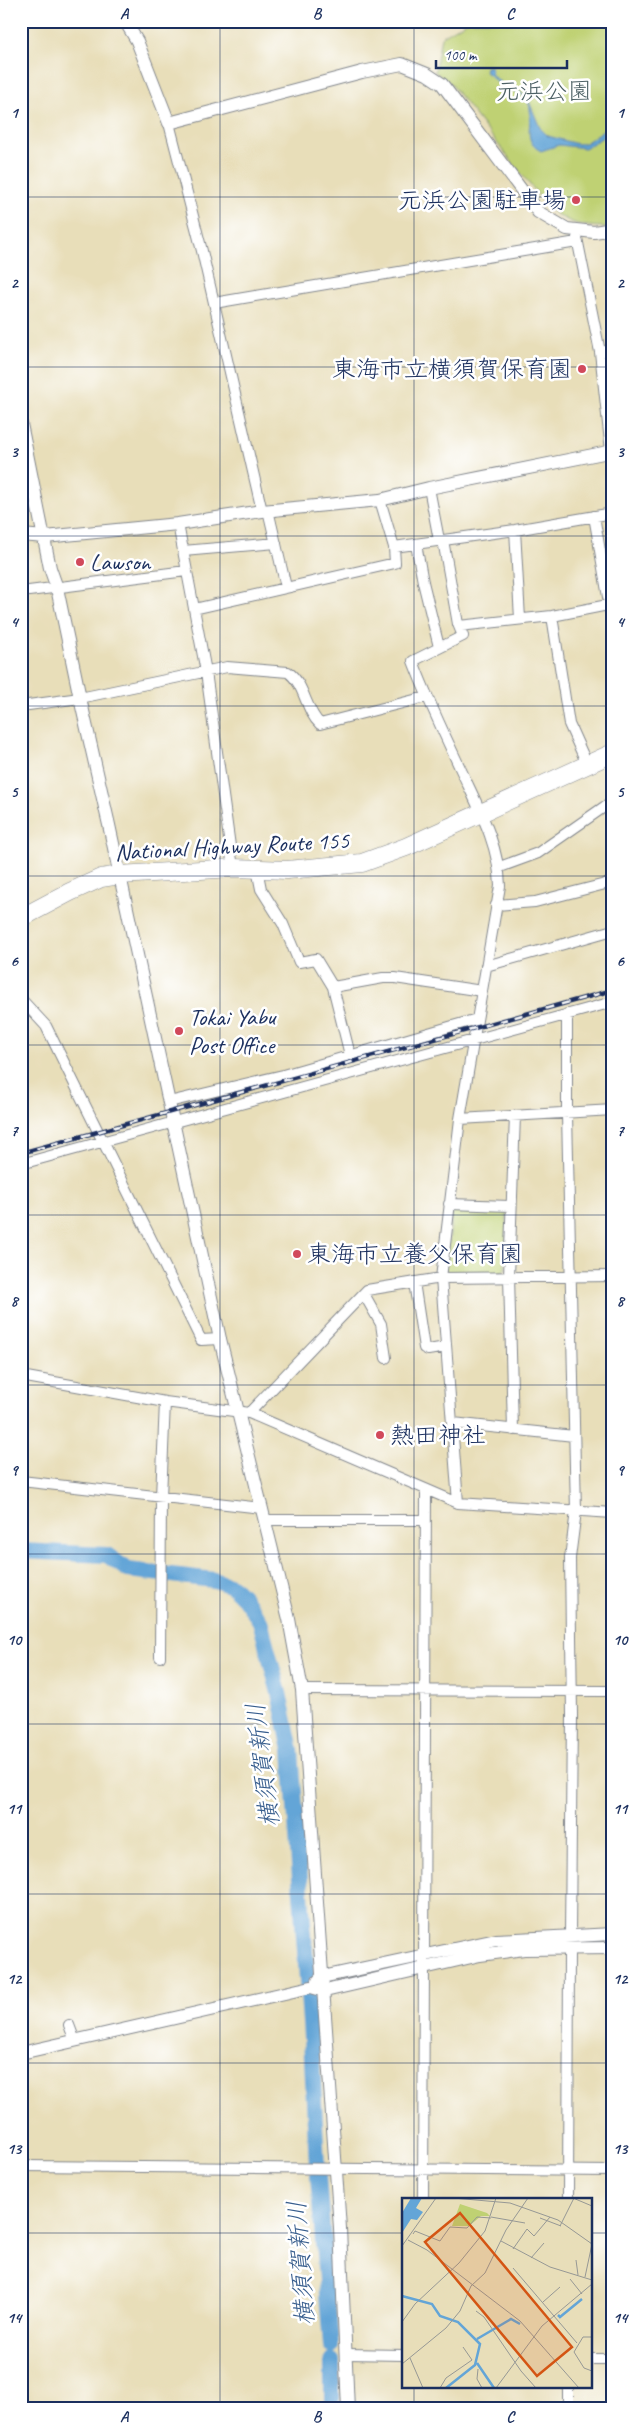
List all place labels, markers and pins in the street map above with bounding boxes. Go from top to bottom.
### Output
place label: 元浜公園駐車場 [398,185,566,215]
marker: 元浜公園駐車場 [570,194,582,206]
place label: 東海市立横須賀保育園 [332,354,572,384]
marker: 東海市立横須賀保育園 [576,363,588,375]
place label: Lawson [90,547,152,577]
marker: Lawson [74,556,86,568]
place label: Tokai Yabu Post Office [189,1002,278,1060]
marker: Tokai Yabu Post Office [173,1025,185,1037]
place label: 東海市立養父保育園 [307,1239,523,1269]
marker: 東海市立養父保育園 [291,1248,303,1260]
place label: 熱田神社 [390,1420,486,1450]
marker: 熱田神社 [374,1429,386,1441]

